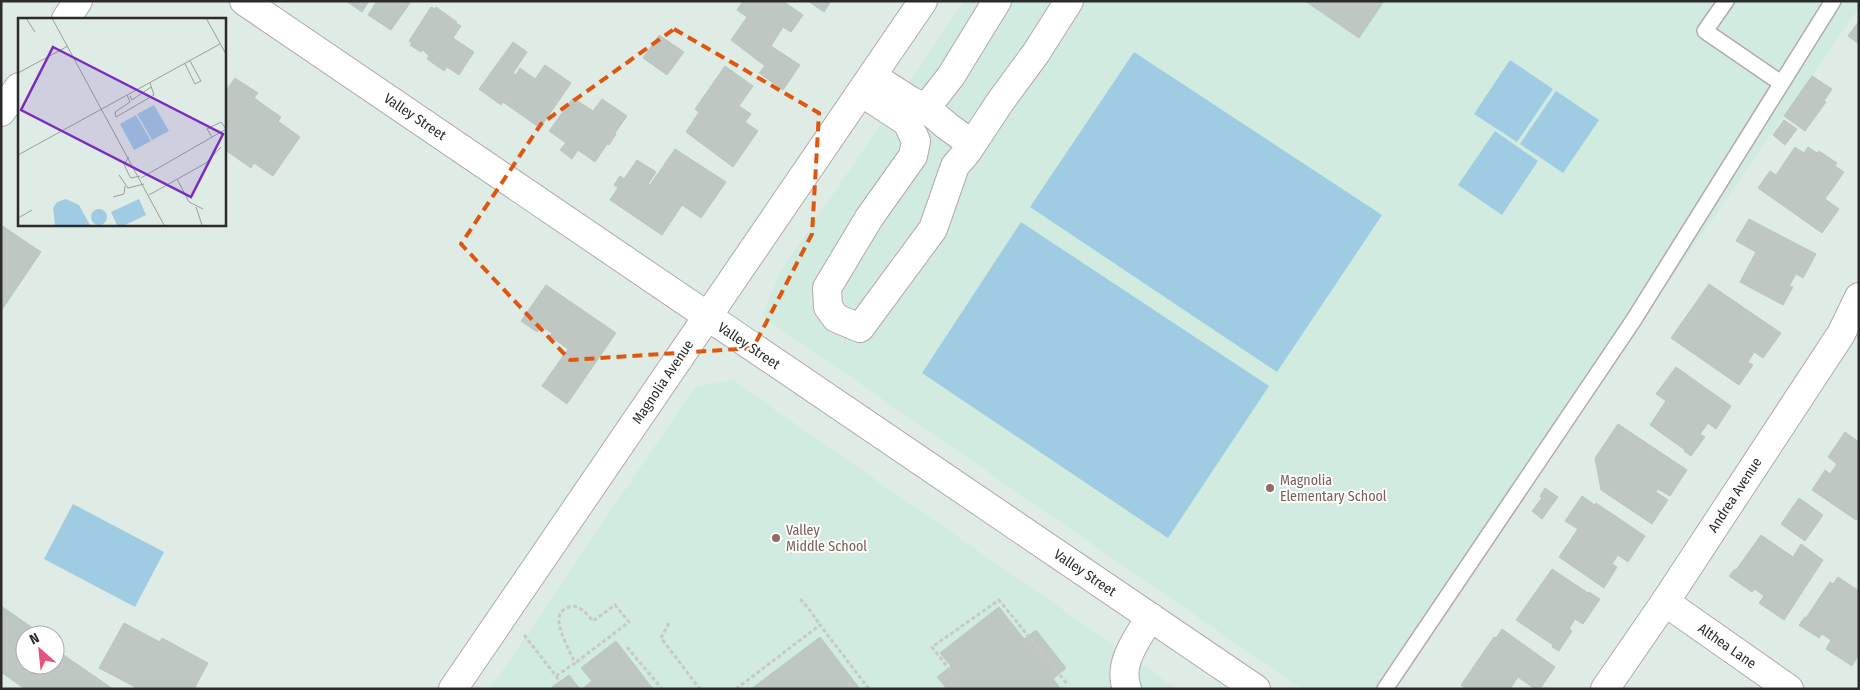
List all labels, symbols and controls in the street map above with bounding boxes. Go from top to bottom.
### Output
inset map [18,18,225,225]
street label: Valley Street [381,90,450,144]
street label: Valley Street [715,319,784,373]
street label: Magnolia Avenue [629,337,697,427]
street label: Andrea Avenue [1705,454,1766,536]
place label: Magnolia Elementary School [1280,472,1387,505]
marker: Magnolia Elementary School [1264,482,1276,494]
place label: Valley Middle School [786,522,867,555]
marker: Valley Middle School [770,532,782,544]
street label: Valley Street [1051,546,1120,600]
street label: Althea Lane [1695,620,1759,672]
north arrow [15,625,65,675]
text: N [27,629,42,648]

